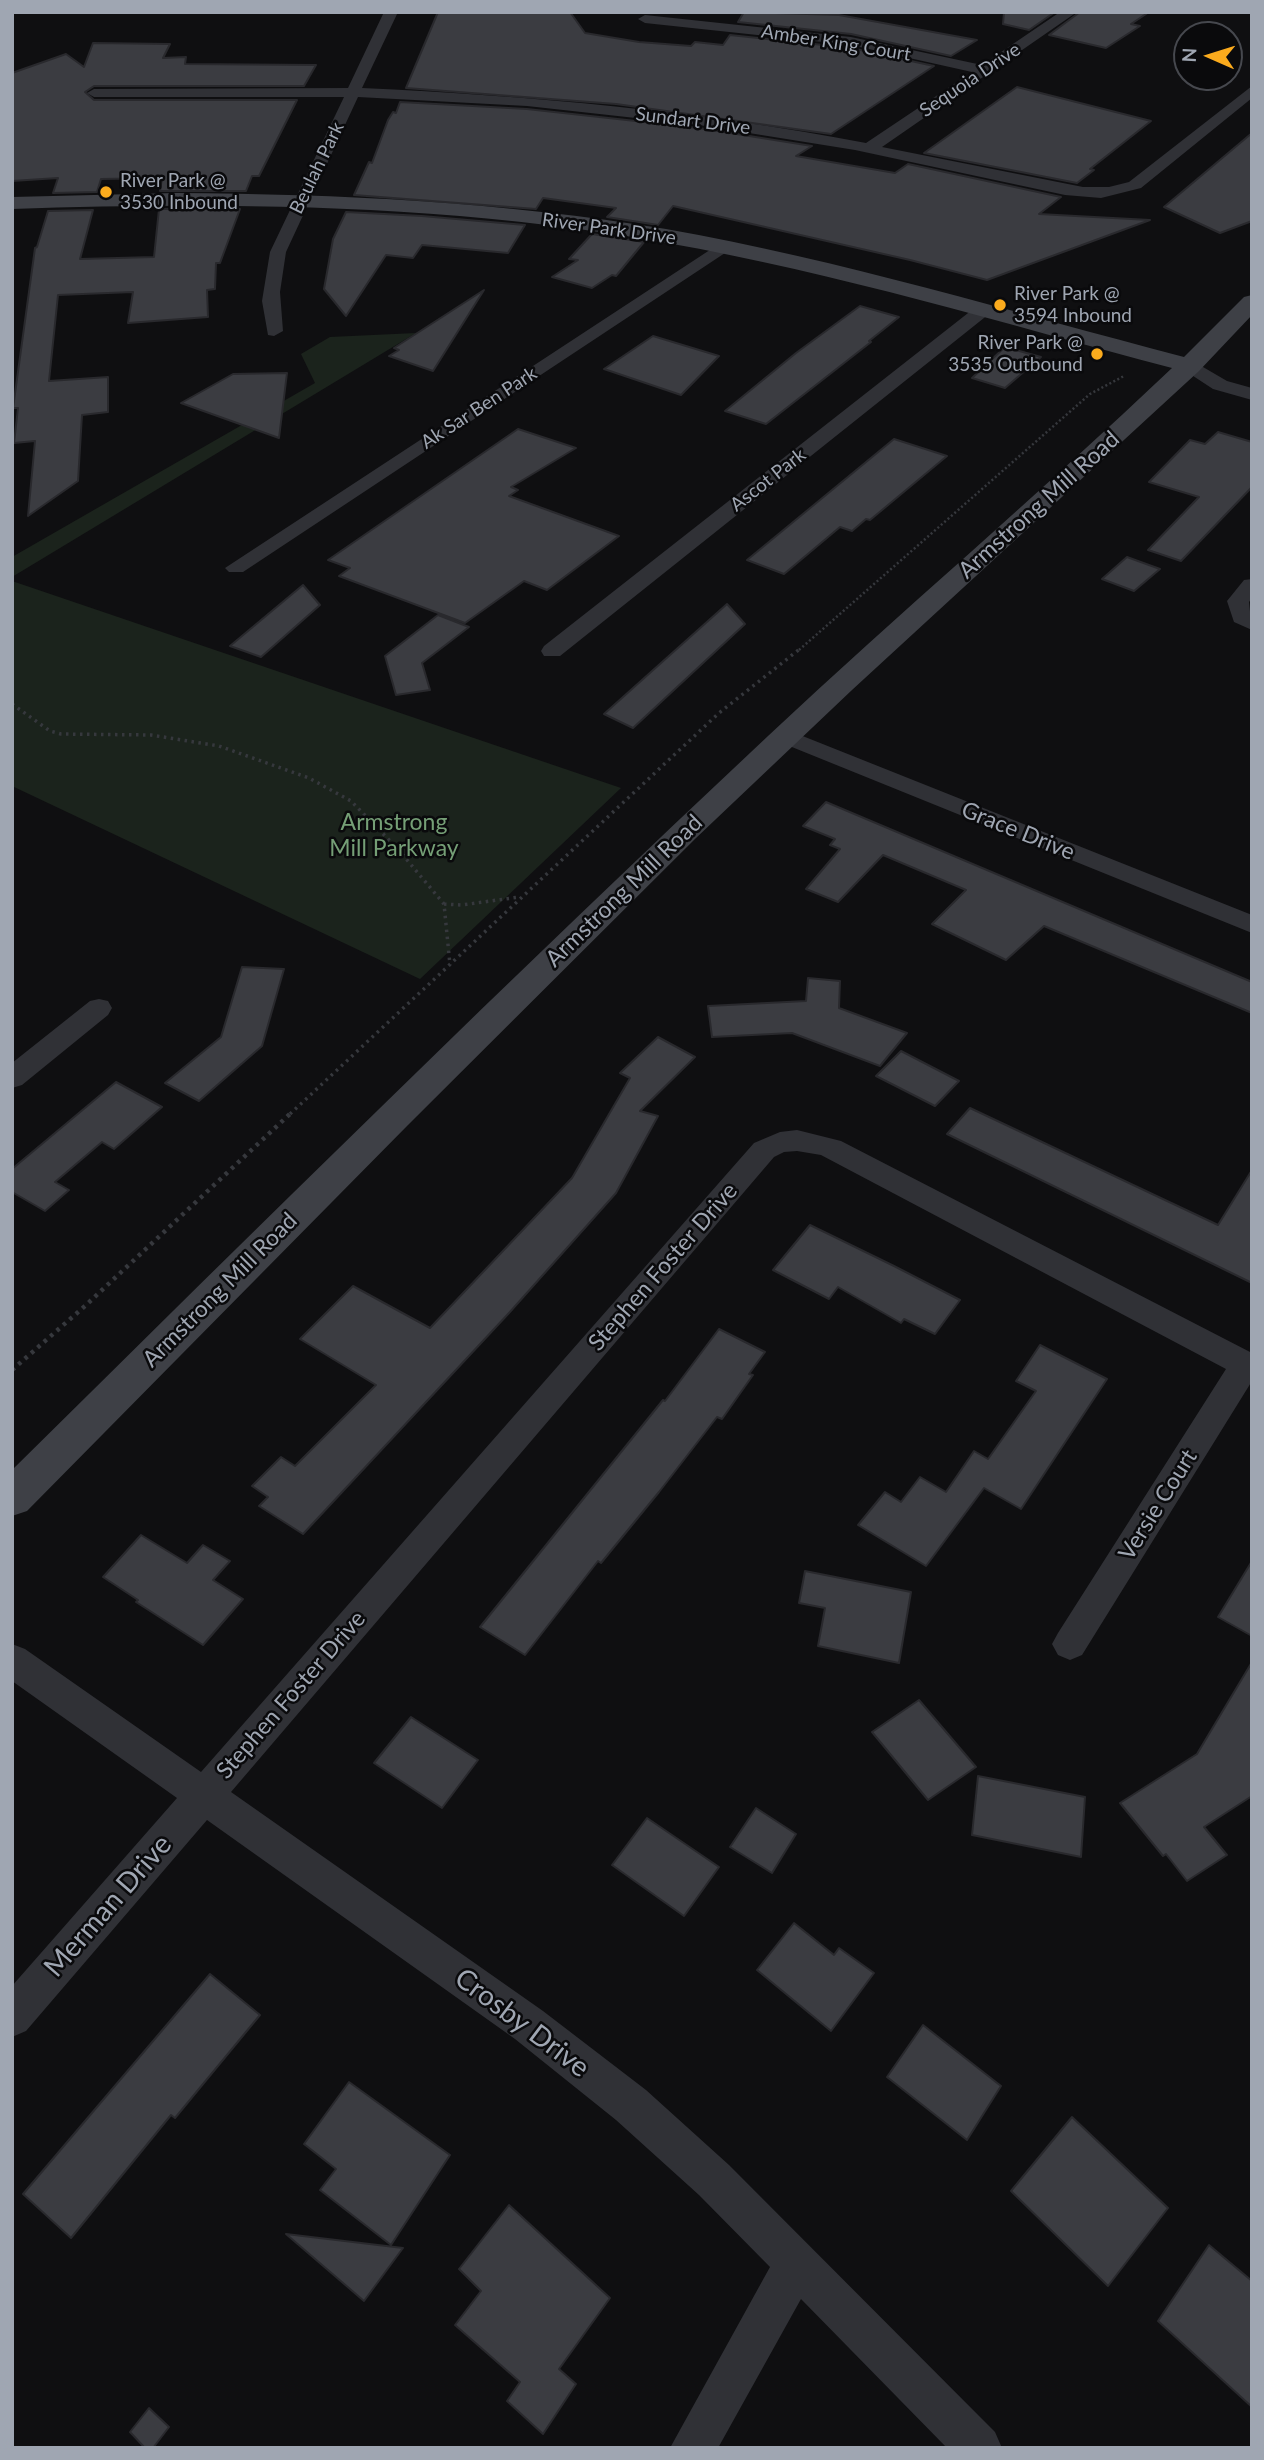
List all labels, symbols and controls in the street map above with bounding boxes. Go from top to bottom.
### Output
street label: Amber King Court [760,20,912,66]
north arrow [1173,21,1243,91]
street label: Sequoia Drive [915,38,1025,122]
text: N [1177,47,1200,63]
street label: Sundart Drive [634,103,752,139]
street label: Beulah Park [285,118,349,218]
place label: River Park @ 3530 Inbound [120,170,238,214]
marker: River Park @ 3530 Inbound [98,184,114,200]
street label: River Park Drive [541,208,677,250]
place label: River Park @ 3594 Inbound [1014,283,1132,327]
marker: River Park @ 3594 Inbound [992,297,1008,313]
place label: River Park @ 3535 Outbound [948,332,1083,376]
marker: River Park @ 3535 Outbound [1089,346,1105,362]
street label: Ak Sar Ben Park [417,362,541,454]
street label: Armstrong Mill Road [953,425,1125,585]
street label: Ascot Park [726,444,810,516]
street label: Grace Drive [957,796,1079,866]
park label: Armstrong Mill Parkway [329,809,459,863]
street label: Armstrong Mill Road [540,809,708,973]
street label: Stephen Foster Drive [583,1177,743,1357]
street label: Armstrong Mill Road [137,1207,303,1373]
street label: Versie Court [1113,1445,1203,1565]
street label: Stephen Foster Drive [211,1605,371,1785]
street label: Merman Drive [37,1828,179,1984]
street label: Crosby Drive [448,1961,596,2085]

